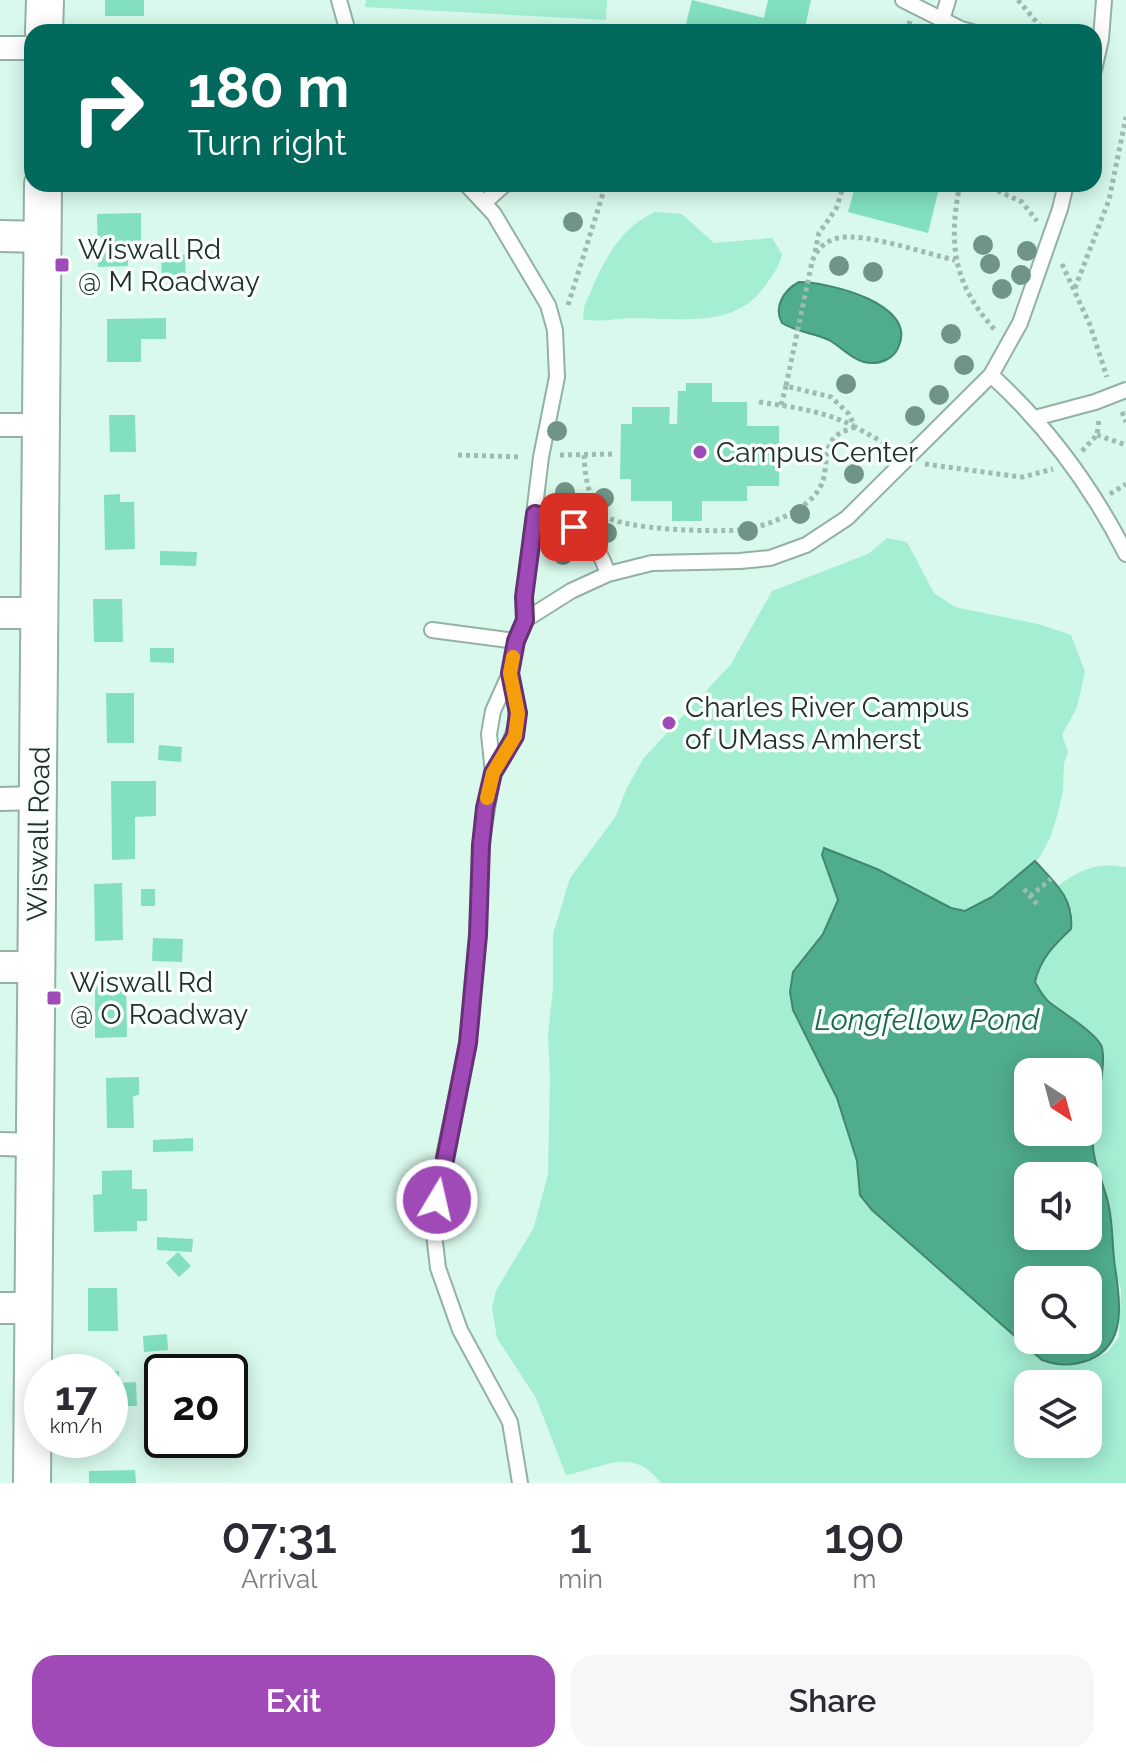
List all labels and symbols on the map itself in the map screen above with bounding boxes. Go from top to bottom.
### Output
place label: Wiswall Rd @ M Roadway [78,233,260,298]
marker: Wiswall Rd @ M Roadway [53,256,71,274]
place label: Campus Center [716,436,918,469]
marker: Campus Center [691,443,709,461]
pin [540,493,608,561]
place label: Charles River Campus of UMass Amherst [685,691,969,756]
marker: Charles River Campus of UMass Amherst [660,714,678,732]
street label: Wiswall Road [20,746,57,922]
place label: Wiswall Rd @ O Roadway [70,966,248,1031]
marker: Wiswall Rd @ O Roadway [45,989,63,1007]
water label: Longfellow Pond [815,1002,1040,1037]
north arrow [1014,1058,1102,1146]
position arrow [395,1158,479,1242]
speed limit sign: 20 [144,1354,248,1458]

